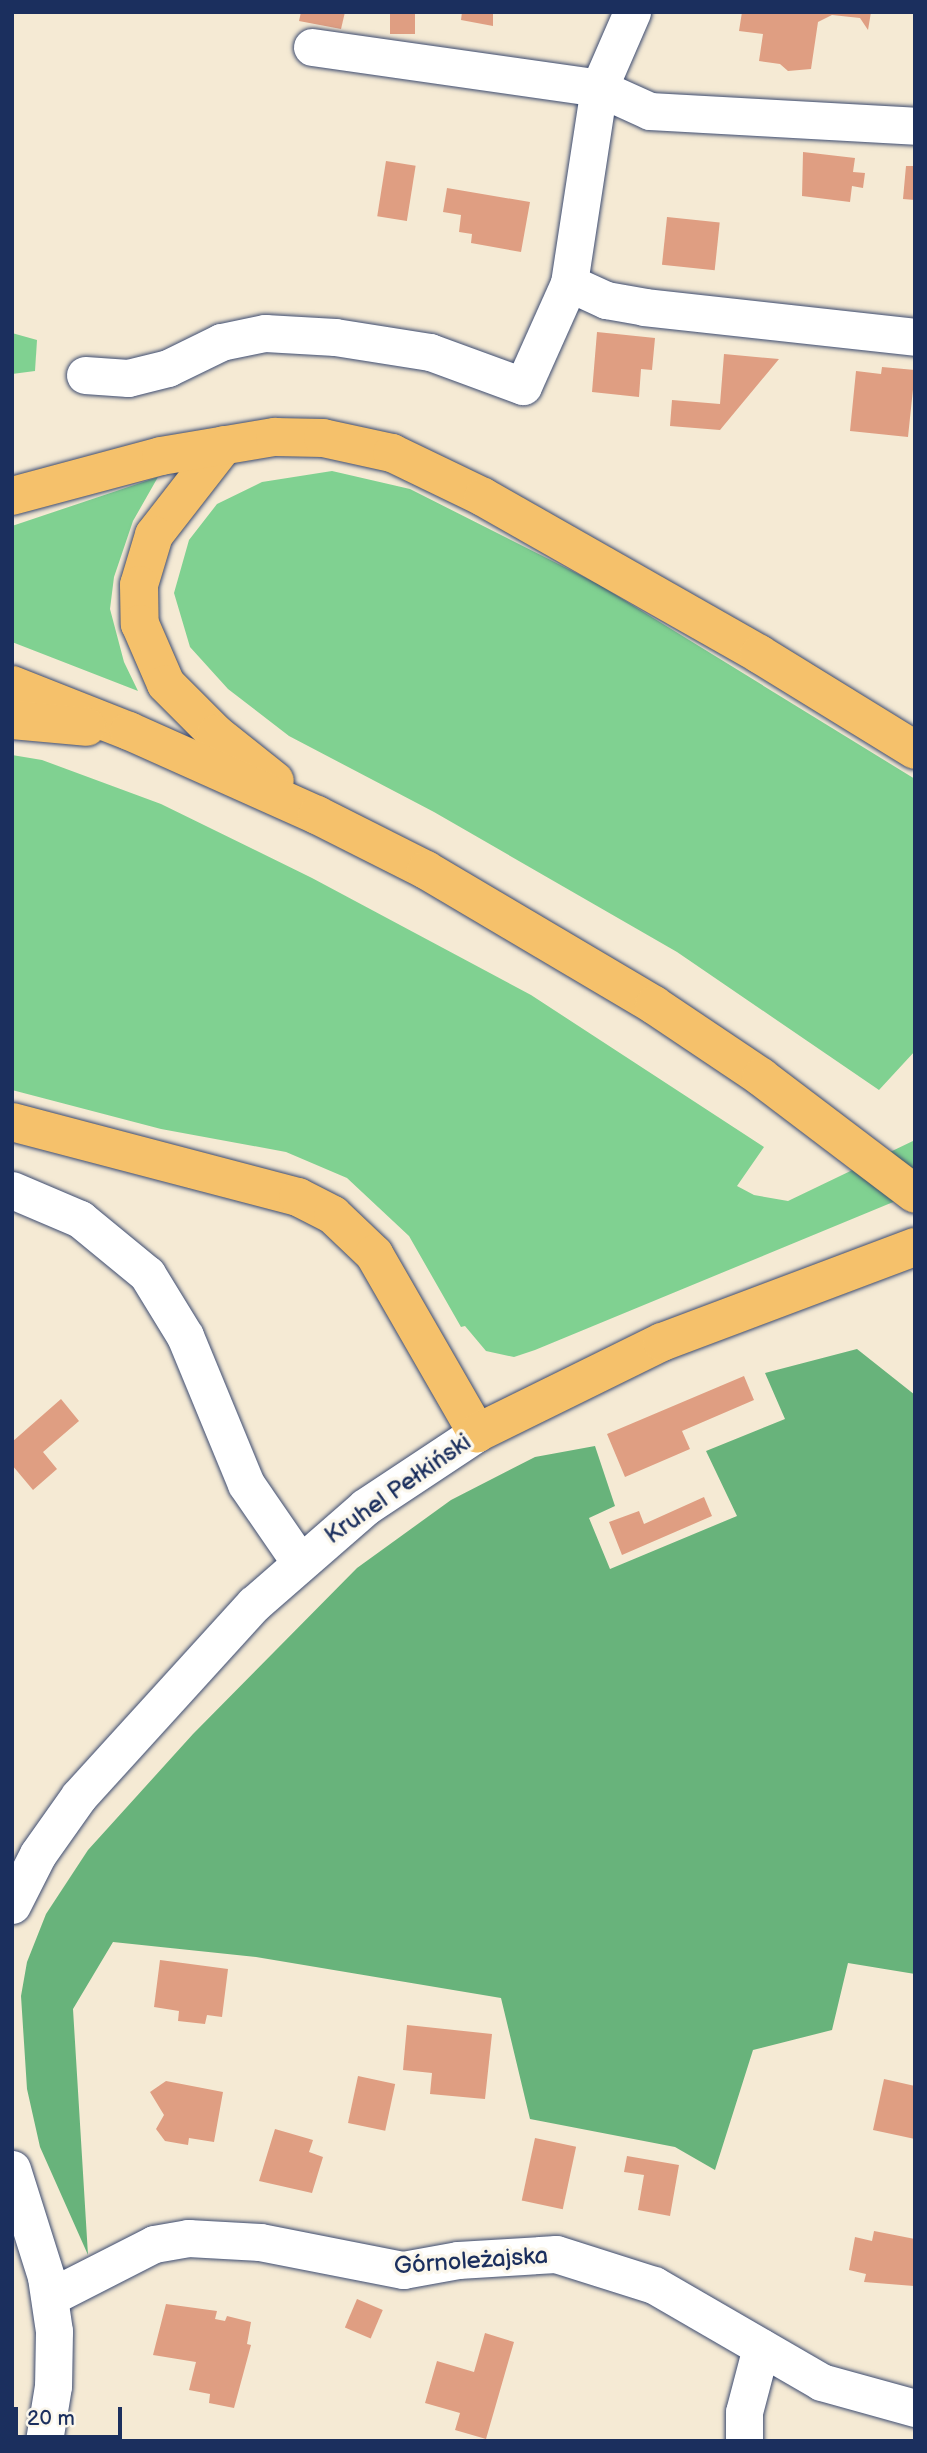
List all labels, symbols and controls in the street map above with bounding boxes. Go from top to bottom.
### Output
street label: Kruhel Pełkiński [319,1428,477,1550]
street label: Górnoleżajska [393,2241,549,2281]
scale bar [18,2394,126,2438]
text: 20 m [27,2406,75,2431]

